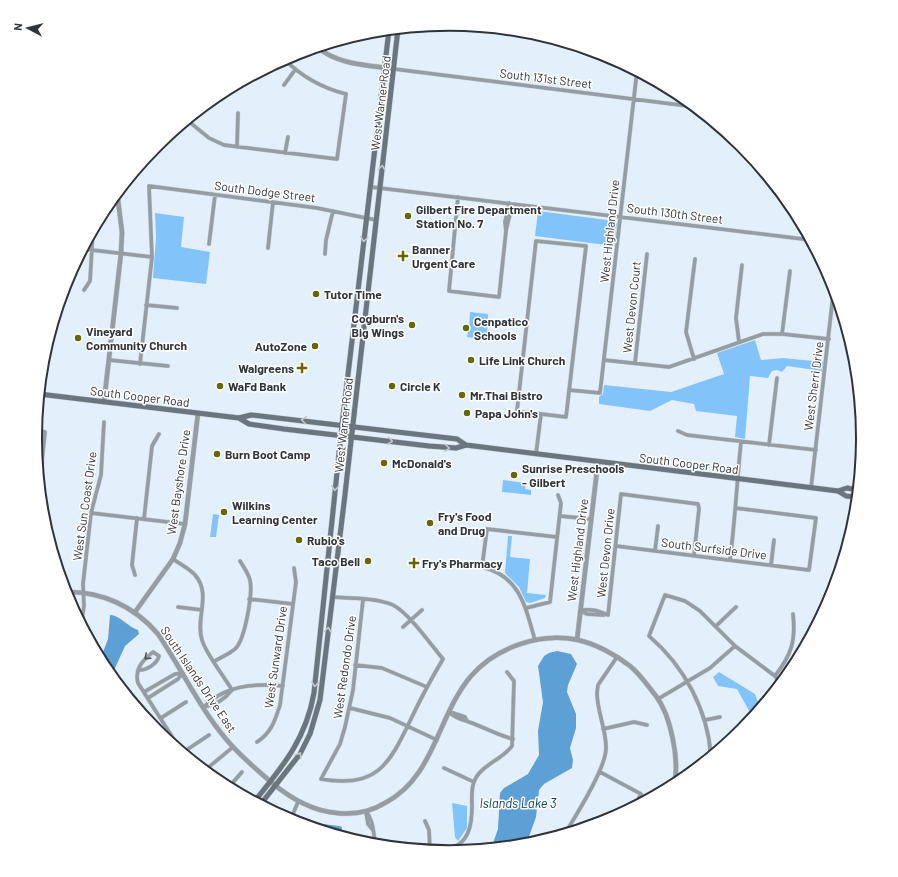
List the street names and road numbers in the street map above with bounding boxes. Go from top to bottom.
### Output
street label: West Warner Road [367,55,393,151]
street label: South 131st Street [499,65,593,91]
street label: South Dodge Street [214,178,316,204]
street label: West Highland Drive [597,179,621,283]
street label: South 130th Street [626,200,724,226]
street label: West Devon Court [619,260,643,354]
street label: West Sherri Drive [801,341,825,431]
street label: West Warner Road [331,377,355,473]
street label: South Cooper Road [90,383,190,409]
street label: West Bayshore Drive [164,429,192,535]
street label: West Sun Coast Drive [69,450,99,562]
street label: South Cooper Road [639,450,739,476]
street label: West Highland Drive [564,498,590,602]
street label: West Devon Drive [593,507,617,599]
street label: South Surfside Drive [660,535,768,561]
street label: West Sunward Drive [261,605,289,709]
street label: West Redondo Drive [330,614,358,720]
street label: South Islands Drive East [158,623,240,735]

